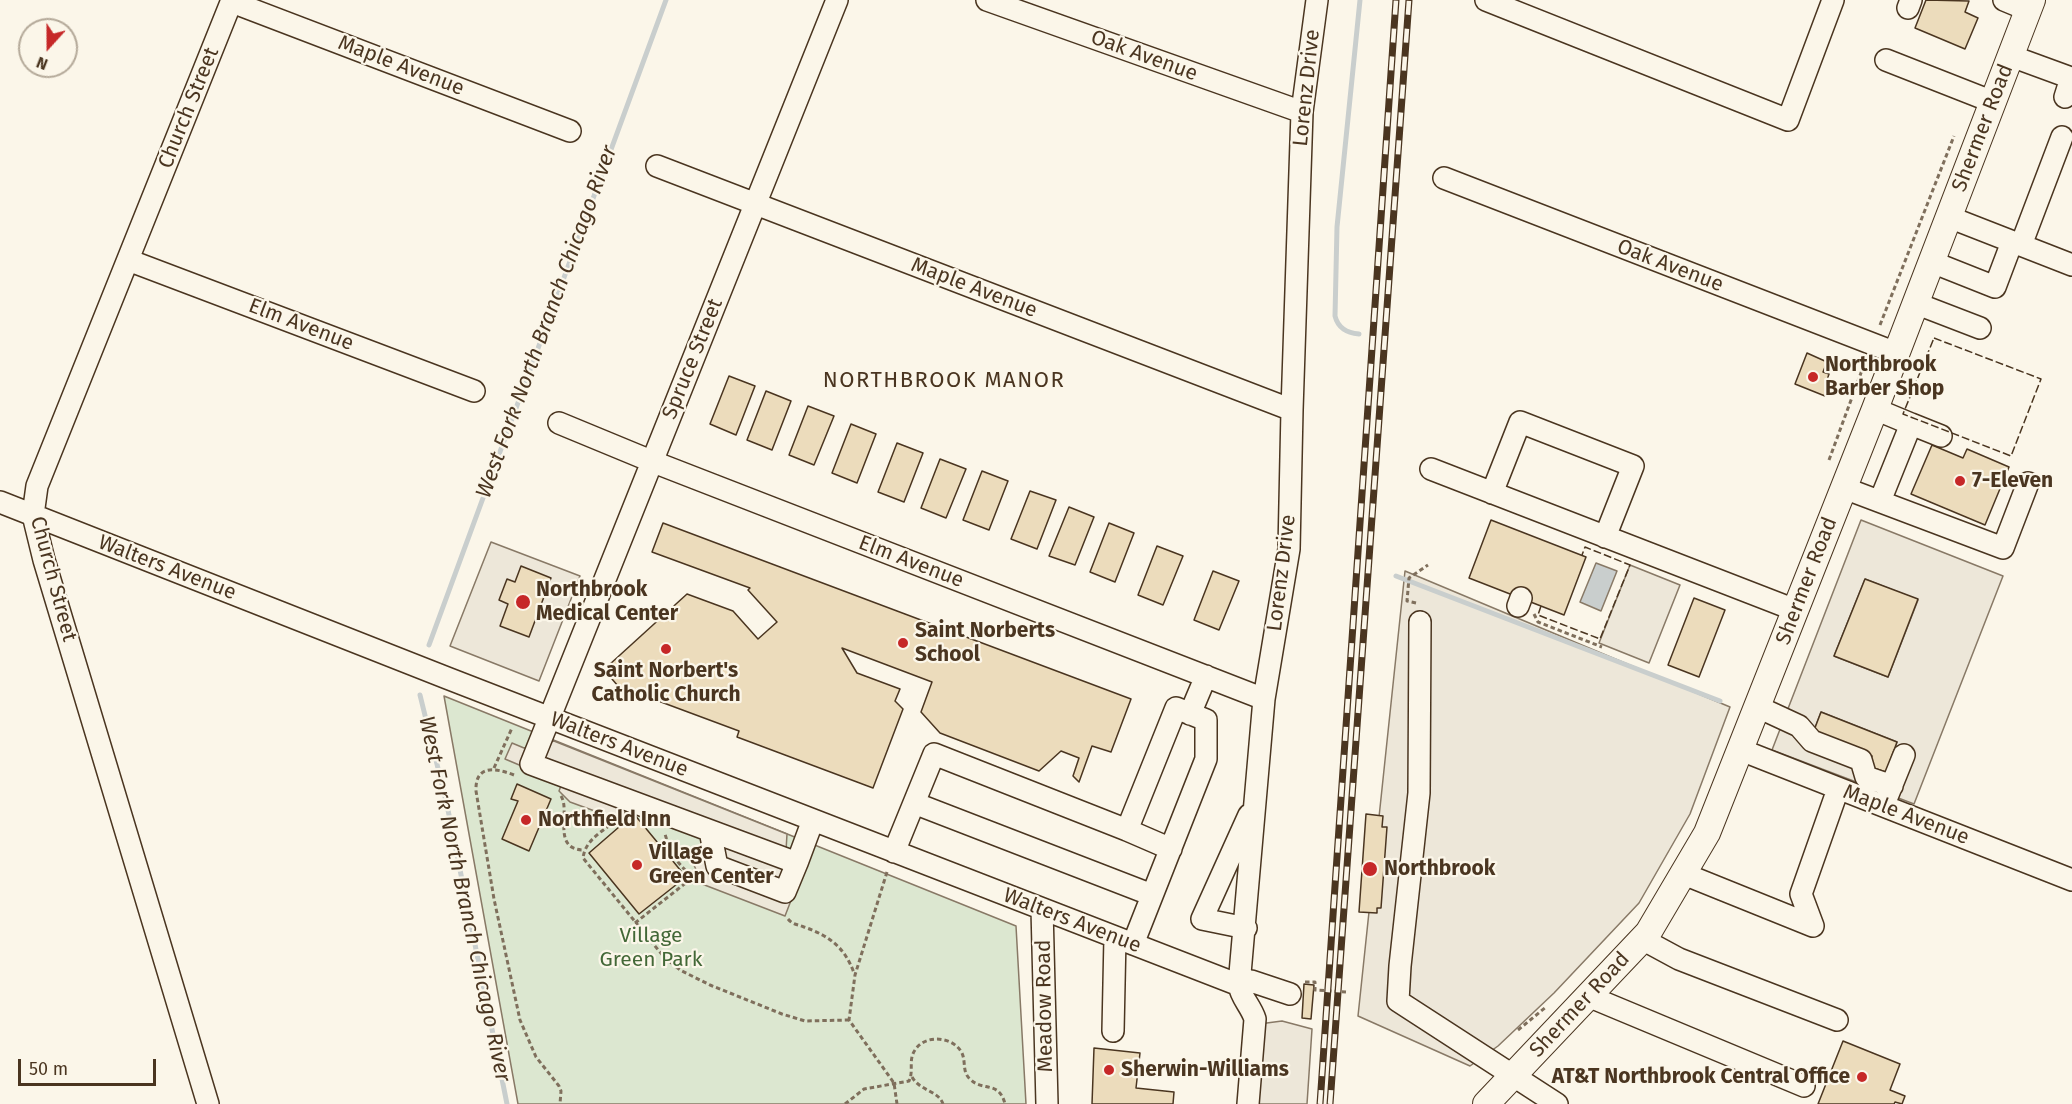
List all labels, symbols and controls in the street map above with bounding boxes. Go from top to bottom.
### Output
north arrow [18,18,78,78]
street label: Oak Avenue [1087,25,1201,87]
street label: Lorenz Drive [1288,28,1326,148]
street label: Maple Avenue [334,30,468,102]
street label: Church Street [153,44,225,172]
text: N [34,53,50,74]
street label: Shermer Road [1947,61,2019,195]
water label: West Fork North Branch Chicago River [471,142,623,502]
street label: Oak Avenue [1613,234,1727,298]
street label: Maple Avenue [907,252,1041,324]
street label: Elm Avenue [245,293,357,357]
street label: Spruce Street [657,295,729,423]
place label: Northbrook Barber Shop [1825,352,1944,402]
district label: NORTHBROOK MANOR [823,368,1065,394]
marker: Northbrook Barber Shop [1806,370,1820,384]
place label: 7-Eleven [1972,468,2053,494]
marker: 7-Eleven [1953,474,1967,488]
street label: Lorenz Drive [1262,513,1302,633]
street label: Church Street [24,514,82,644]
street label: Shermer Road [1771,514,1843,648]
street label: Walters Avenue [94,530,240,606]
street label: Elm Avenue [855,530,967,594]
place label: Northbrook Medical Center [536,577,678,627]
marker: Northbrook Medical Center [514,593,532,611]
place label: Saint Norberts School [915,618,1055,668]
marker: Saint Norberts School [896,636,910,650]
marker: Saint Norbert's Catholic Church [659,642,673,656]
place label: Saint Norbert's Catholic Church [591,658,741,708]
street label: Walters Avenue [546,707,692,783]
water label: West Fork North Branch Chicago River [412,714,516,1084]
street label: Maple Avenue [1839,779,1973,851]
place label: Northfield Inn [538,807,671,833]
marker: Northfield Inn [519,813,533,827]
place label: Village Green Center [649,840,774,890]
place label: Northbrook [1384,856,1495,882]
marker: Village Green Center [630,858,644,872]
marker: Northbrook [1361,860,1379,878]
street label: Walters Avenue [999,883,1145,959]
park label: Village Green Park [600,923,702,973]
street label: Meadow Road [1031,939,1059,1073]
street label: Shermer Road [1525,947,1635,1063]
scale bar [21,1047,159,1085]
place label: Sherwin-Williams [1121,1057,1289,1083]
text: 50 m [29,1058,68,1080]
marker: Sherwin-Williams [1102,1063,1116,1077]
place label: AT&T Northbrook Central Office [1552,1064,1850,1090]
marker: AT&T Northbrook Central Office [1855,1070,1869,1084]

